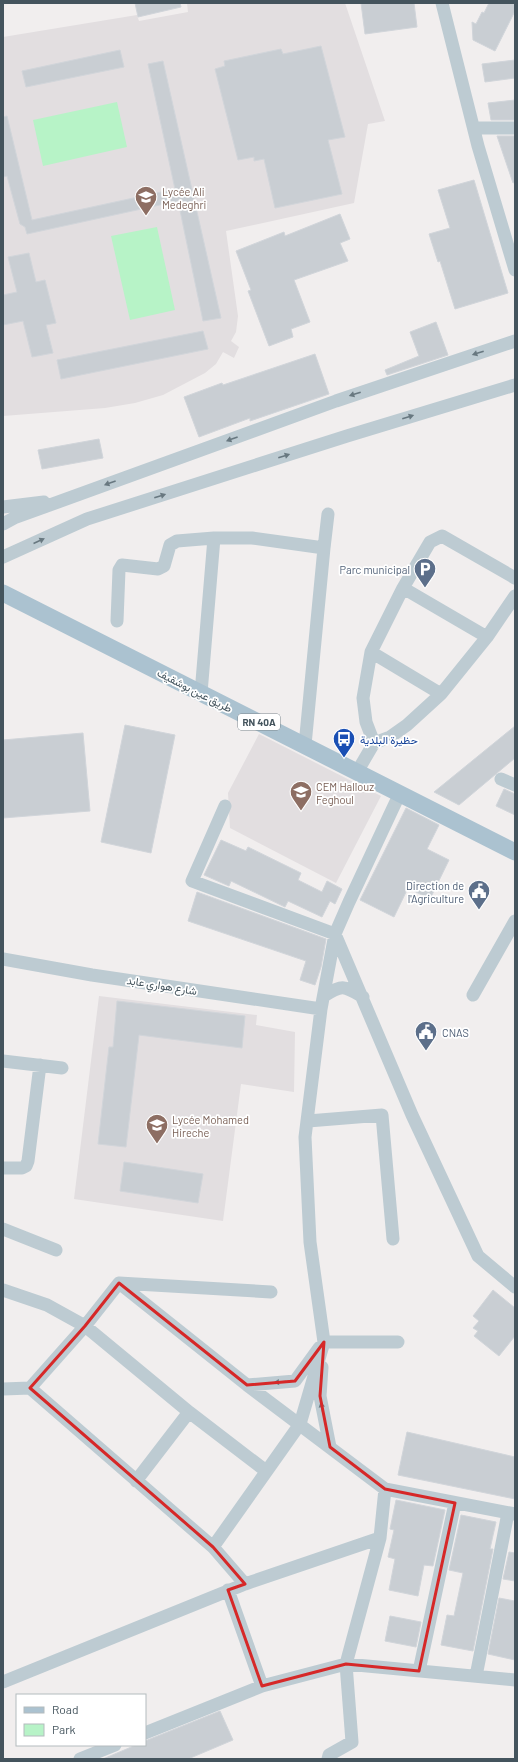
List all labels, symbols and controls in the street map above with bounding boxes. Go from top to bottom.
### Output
school or university icon: Lycée Ali Medeghri [133,184,159,217]
place label: Lycée Ali Medeghri [162,185,206,211]
one-way arrow [472,350,484,356]
one-way arrow [348,391,360,397]
one-way arrow [402,414,414,420]
one-way arrow [226,436,238,442]
one-way arrow [278,453,290,459]
one-way arrow [104,481,116,487]
one-way arrow [155,493,167,499]
one-way arrow [33,538,44,544]
parking icon: Parc municipal [412,556,438,589]
place label: Parc municipal [340,563,410,576]
street label: طريق عين بوشقيف [155,666,235,715]
road number: RN 40A [238,714,280,730]
bus stop icon: حظيرة البلدية [331,726,357,759]
place label: حظيرة البلدية [360,733,418,747]
school or university icon: CEM Hallouz Feghoul [288,779,314,812]
place label: CEM Hallouz Feghoul [316,780,374,806]
public building icon: Direction de l'Agriculture [466,878,492,911]
place label: Direction de l'Agriculture [406,879,464,905]
street label: شارع هواري عابد [125,973,198,1001]
public building icon: CNAS [413,1019,439,1052]
place label: CNAS [442,1026,469,1039]
school or university icon: Lycée Mohamed Hireche [144,1112,170,1145]
place label: Lycée Mohamed Hireche [172,1113,249,1139]
one-way arrow [274,1379,286,1386]
one-way arrow [319,1402,325,1414]
legend [16,1694,146,1746]
text: Road [52,1702,79,1716]
text: Park [52,1722,76,1736]

